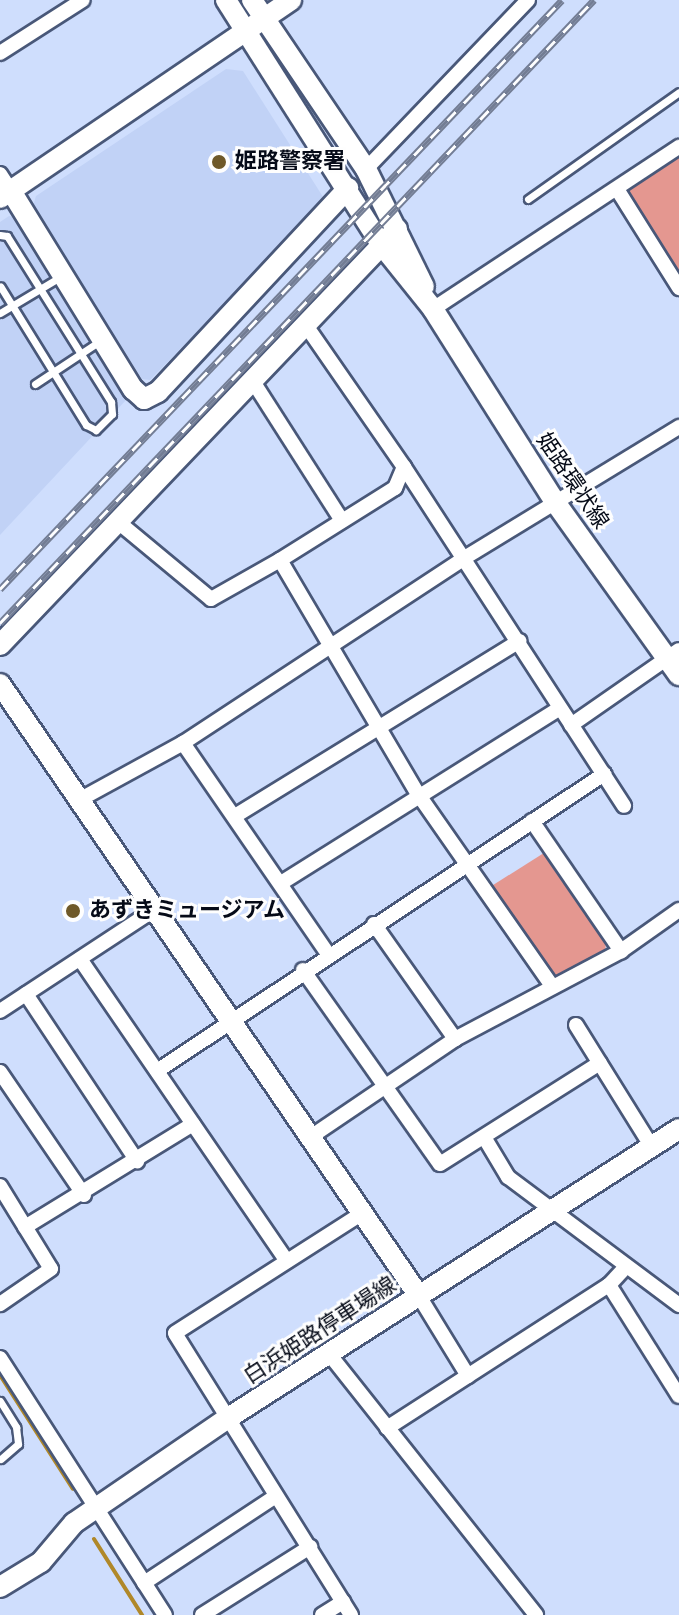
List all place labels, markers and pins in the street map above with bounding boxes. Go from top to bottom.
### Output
place label: 姫路警察署 [235,149,345,175]
marker: 姫路警察署 [210,153,228,171]
place label: あずきミュージアム [89,898,287,924]
marker: あずきミュージアム [64,902,82,920]

